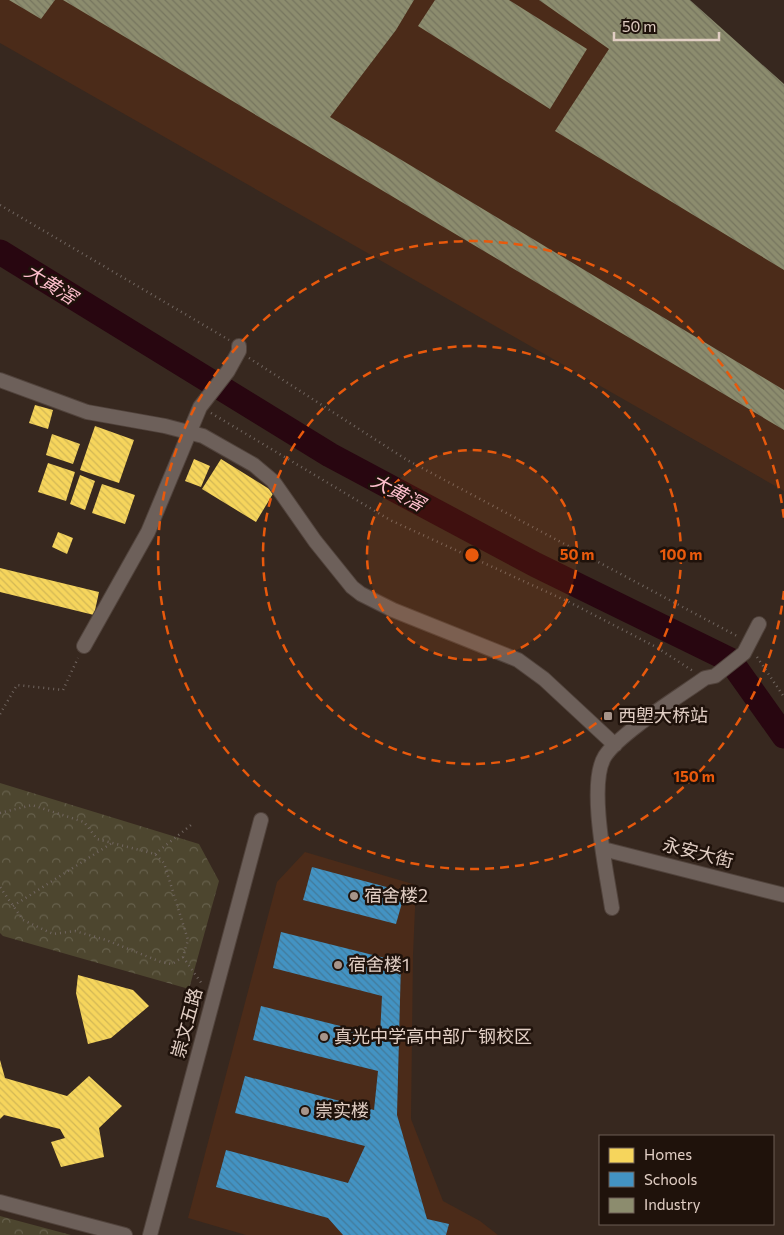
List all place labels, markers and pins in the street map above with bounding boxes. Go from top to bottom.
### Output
centre of rings [463,546,481,564]
place label: 西塱大桥站 [618,704,708,726]
marker: 西塱大桥站 [602,710,614,722]
place label: 宿舍楼2 [364,884,428,906]
marker: 宿舍楼2 [348,890,360,902]
place label: 宿舍楼1 [348,953,410,975]
marker: 宿舍楼1 [332,959,344,971]
place label: 真光中学高中部广钢校区 [334,1025,532,1047]
marker: 真光中学高中部广钢校区 [318,1031,330,1043]
place label: 崇实楼 [315,1099,369,1121]
marker: 崇实楼 [299,1105,311,1117]

